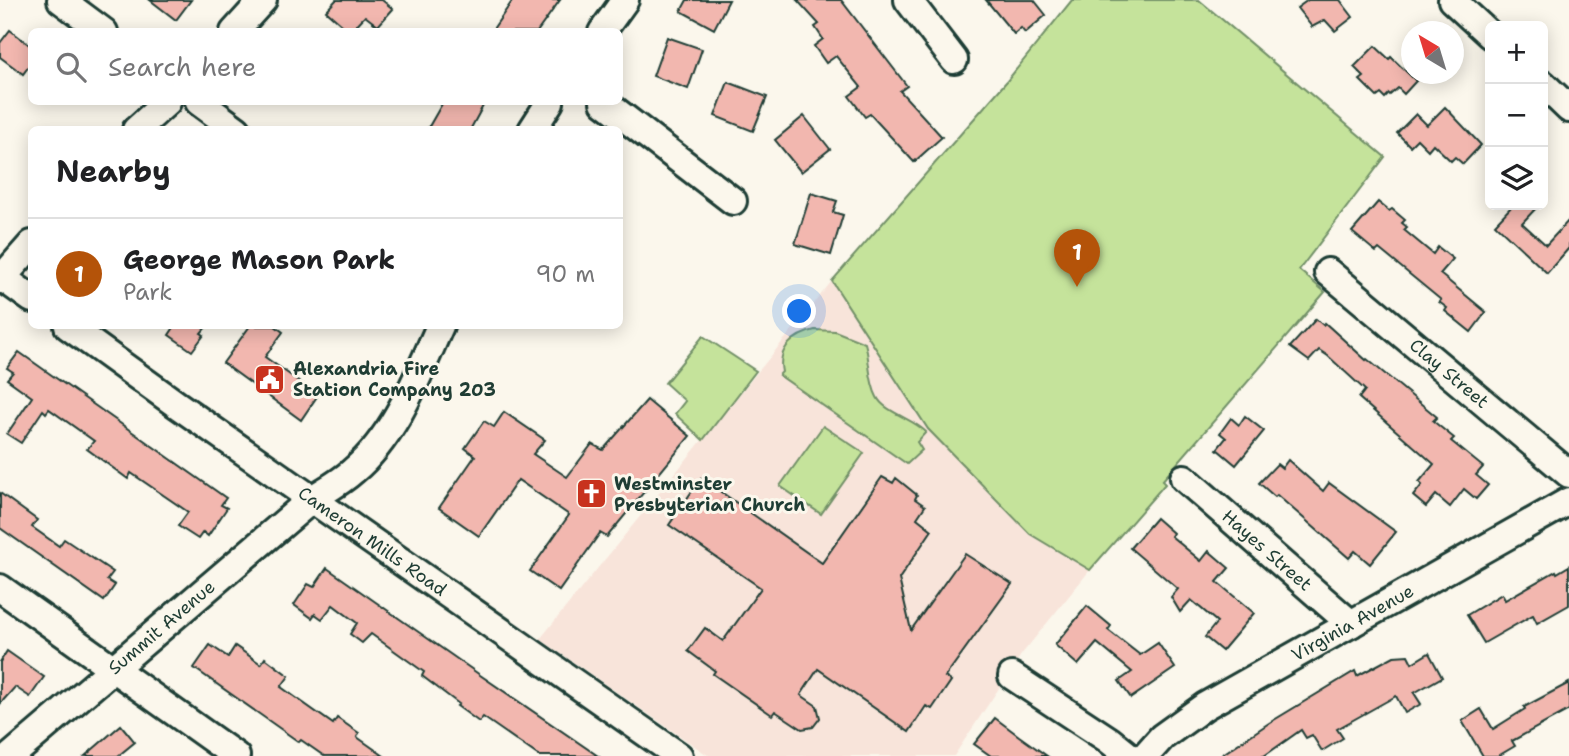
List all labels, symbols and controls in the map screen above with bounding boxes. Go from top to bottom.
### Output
north arrow [1401,21,1464,84]
map controls [1485,21,1548,210]
button: + [1485,21,1548,84]
search box [28,28,623,105]
icon: search [52,48,90,86]
text: Search here [108,49,257,84]
button: − [1485,84,1548,147]
button: layers [1485,147,1548,210]
text: Nearby [56,151,171,192]
pin: 1 [1054,229,1100,287]
text: George Mason Park [123,242,395,277]
text: 1 [74,259,84,289]
text: 90 m [535,259,595,289]
text: Park [123,277,172,307]
your location [782,294,816,328]
street label: Clay Street [1404,333,1494,414]
place label: Alexandria Fire Station Company 203 [293,357,496,402]
public building icon: Alexandria Fire Station Company 203 [253,362,287,396]
place label: Westminster Presbyterian Church [614,472,805,517]
church icon: Westminster Presbyterian Church [574,477,608,511]
street label: Cameron Mills Road [293,481,452,602]
street label: Hayes Street [1217,504,1317,596]
street label: Summit Avenue [103,575,220,680]
street label: Virginia Avenue [1287,579,1418,667]

